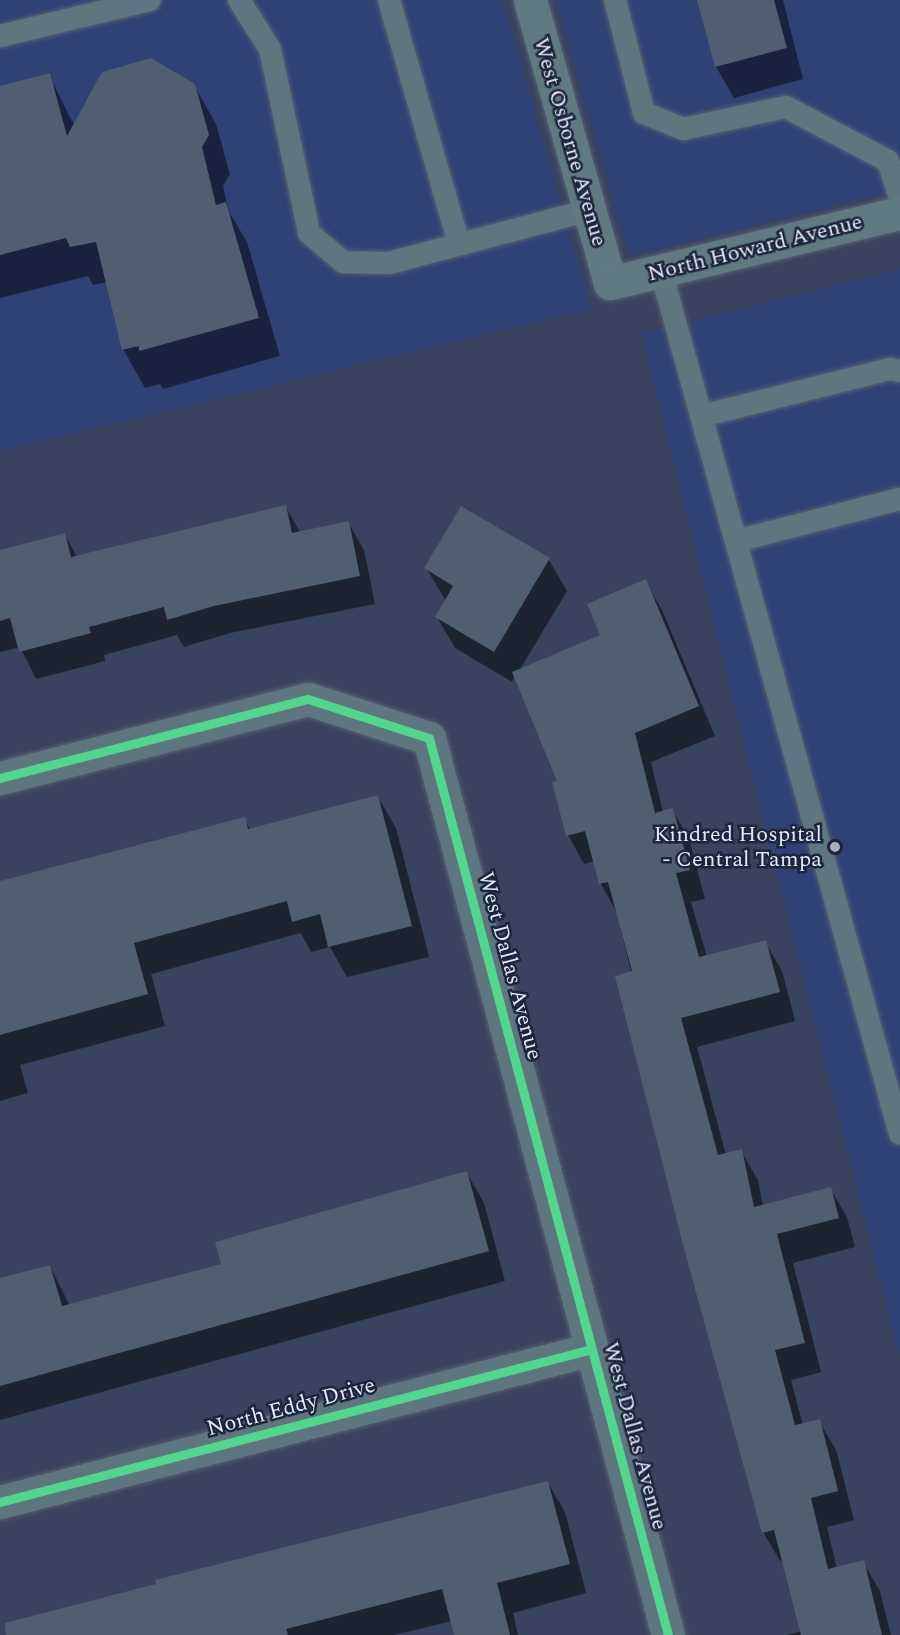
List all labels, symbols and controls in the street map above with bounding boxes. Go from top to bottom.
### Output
street label: West Osborne Avenue [528,35,612,249]
street label: North Howard Avenue [645,209,865,287]
place label: Kindred Hospital - Central Tampa [654,821,822,872]
marker: Kindred Hospital - Central Tampa [826,838,844,856]
street label: West Dallas Avenue [472,869,548,1063]
street label: West Dallas Avenue [597,1339,673,1533]
street label: North Eddy Drive [204,1372,378,1442]

